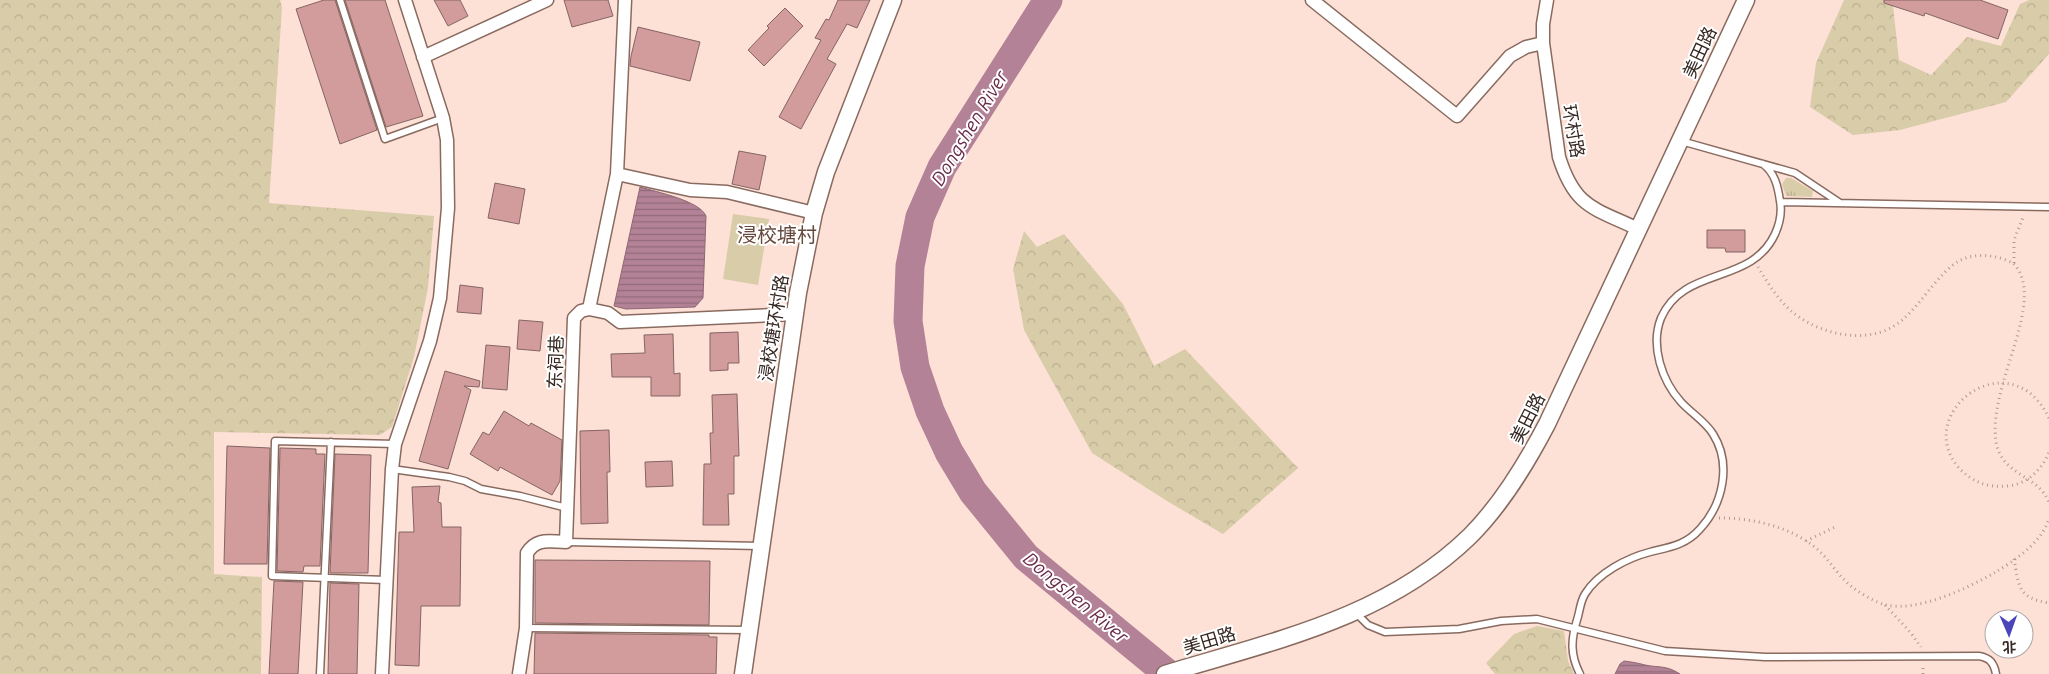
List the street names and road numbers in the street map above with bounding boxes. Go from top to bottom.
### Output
street label: 美田路 [1679,23,1719,81]
street label: 环村路 [1559,103,1589,159]
street label: 浸校塘环村路 [755,273,791,383]
street label: 东祠巷 [544,335,566,389]
street label: 美田路 [1506,389,1548,447]
street label: 美田路 [1180,623,1238,657]

